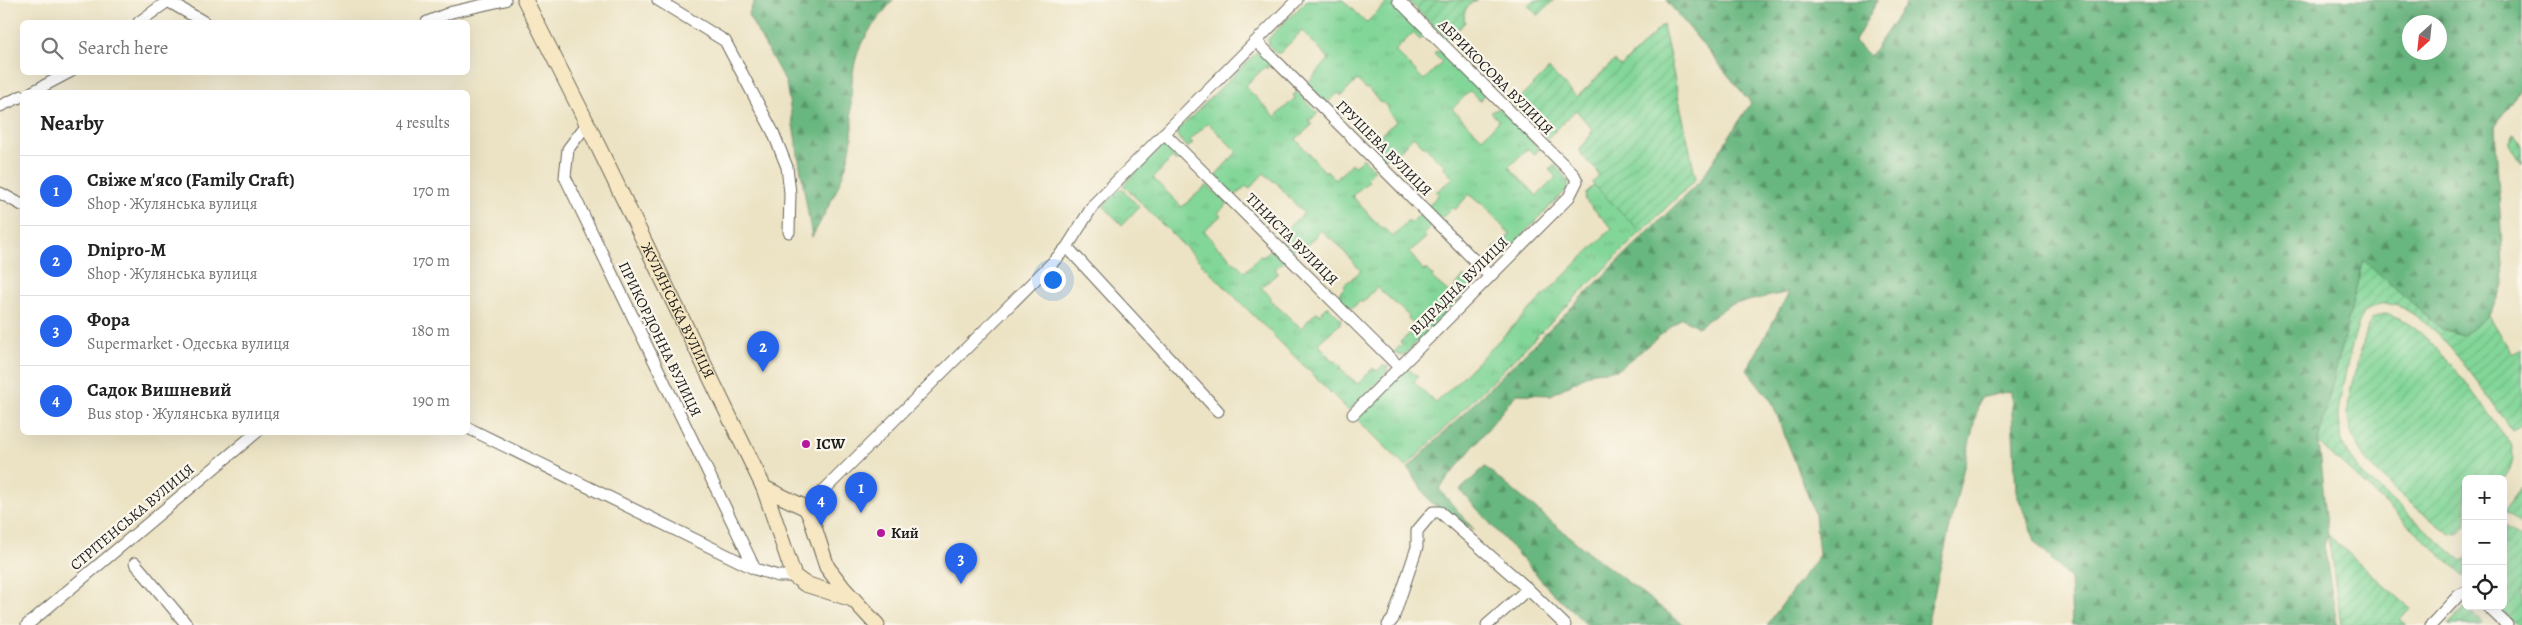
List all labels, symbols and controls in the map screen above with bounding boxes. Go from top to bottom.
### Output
street label: АБРИКОСОВА ВУЛИЦЯ [1433,14,1558,139]
north arrow [2402,15,2447,60]
search box [20,20,470,75]
icon: search [38,34,66,62]
text: Search here [78,35,168,61]
street label: ГРУШЕВА ВУЛИЦЯ [1332,96,1436,200]
text: Nearby [40,109,103,137]
text: 4 results [396,112,450,134]
text: Свіже м'ясо (Family Craft) [87,167,295,193]
text: 1 [53,180,59,202]
text: 170 m [413,180,450,202]
street label: ТІНИСТА ВУЛИЦЯ [1241,188,1343,290]
text: Shop · Жулянська вулиця [87,193,257,215]
street label: ВІДРАДНА ВУЛИЦЯ [1405,232,1513,340]
text: Dnipro-M [87,237,166,263]
street label: ЖУЛЯНСЬКА ВУЛИЦЯ [636,239,719,382]
text: 2 [52,250,60,272]
text: 170 m [413,250,450,272]
street label: ПРИКОРДОННА ВУЛИЦЯ [614,258,706,420]
text: Shop · Жулянська вулиця [87,263,257,285]
your location [1040,267,1066,293]
text: Фора [87,307,130,333]
text: 3 [53,320,59,342]
text: 180 m [412,320,450,342]
pin: 2 [747,331,779,372]
text: Supermarket · Одеська вулиця [87,333,290,355]
text: Садок Вишневий [87,377,232,403]
text: 4 [52,390,60,412]
text: 190 m [412,390,450,412]
text: Bus stop · Жулянська вулиця [87,403,280,425]
place label: ICW [816,434,846,454]
marker: ICW [800,438,812,450]
street label: СТРІТЕНСЬКА ВУЛИЦЯ [66,459,198,575]
pin: 1 [845,472,877,513]
map controls [2462,475,2507,610]
button: + [2462,475,2507,520]
pin: 4 [805,485,837,526]
button: − [2462,520,2507,565]
place label: Кий [891,523,919,543]
marker: Кий [875,527,887,539]
pin: 3 [945,543,977,584]
button: locate [2462,565,2507,610]

